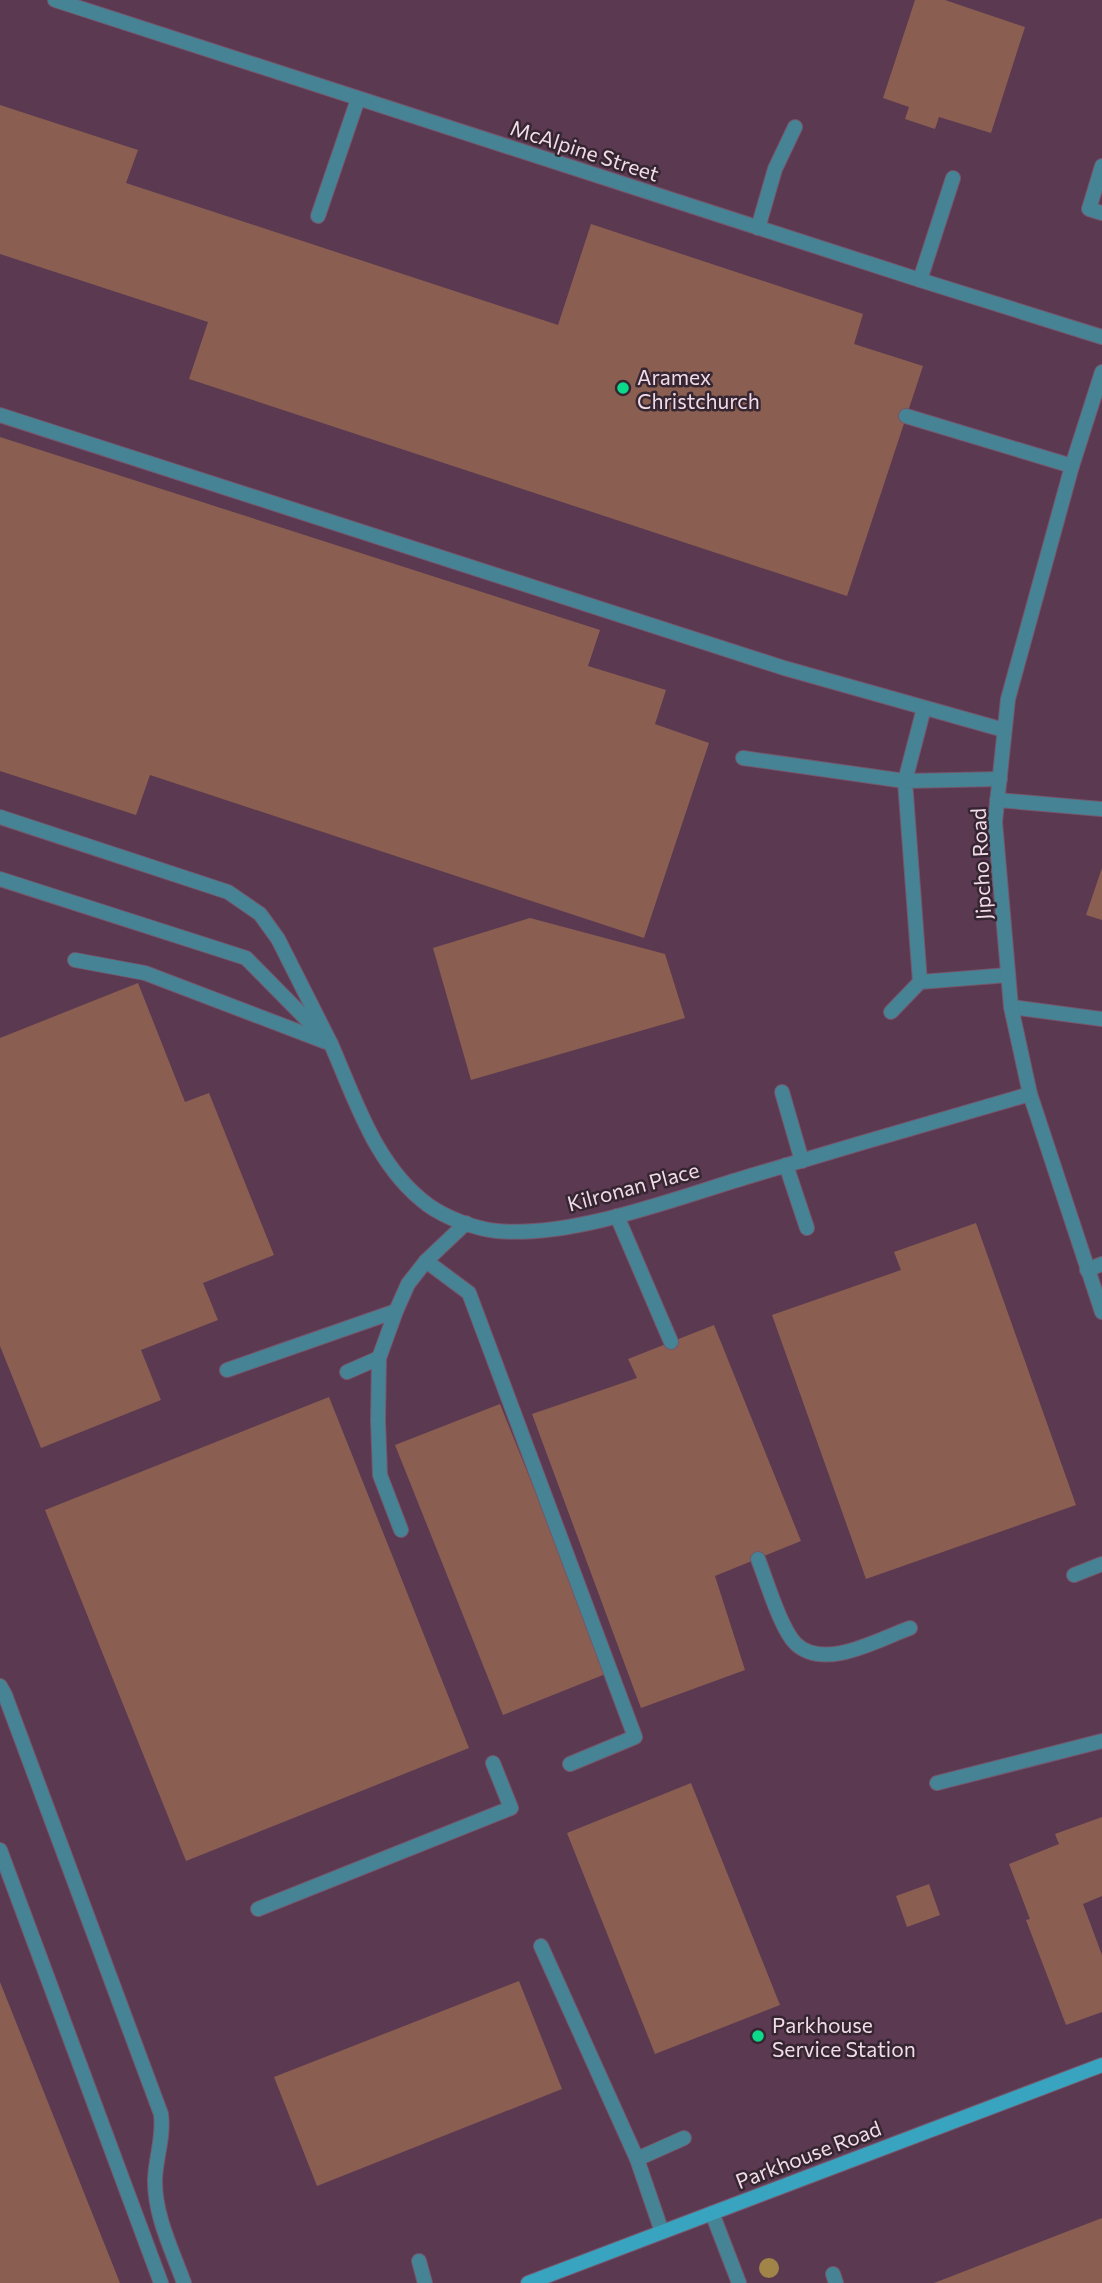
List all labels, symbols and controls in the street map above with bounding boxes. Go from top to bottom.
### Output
street label: McAlpine Street [508,114,662,186]
place label: Aramex Christchurch [637,364,760,413]
marker: Aramex Christchurch [615,380,631,396]
street label: Jipcho Road [965,807,995,921]
street label: Kilronan Place [564,1156,702,1216]
place label: Parkhouse Service Station [772,2012,916,2061]
marker: Parkhouse Service Station [750,2028,766,2044]
street label: Parkhouse Road [732,2115,884,2193]

